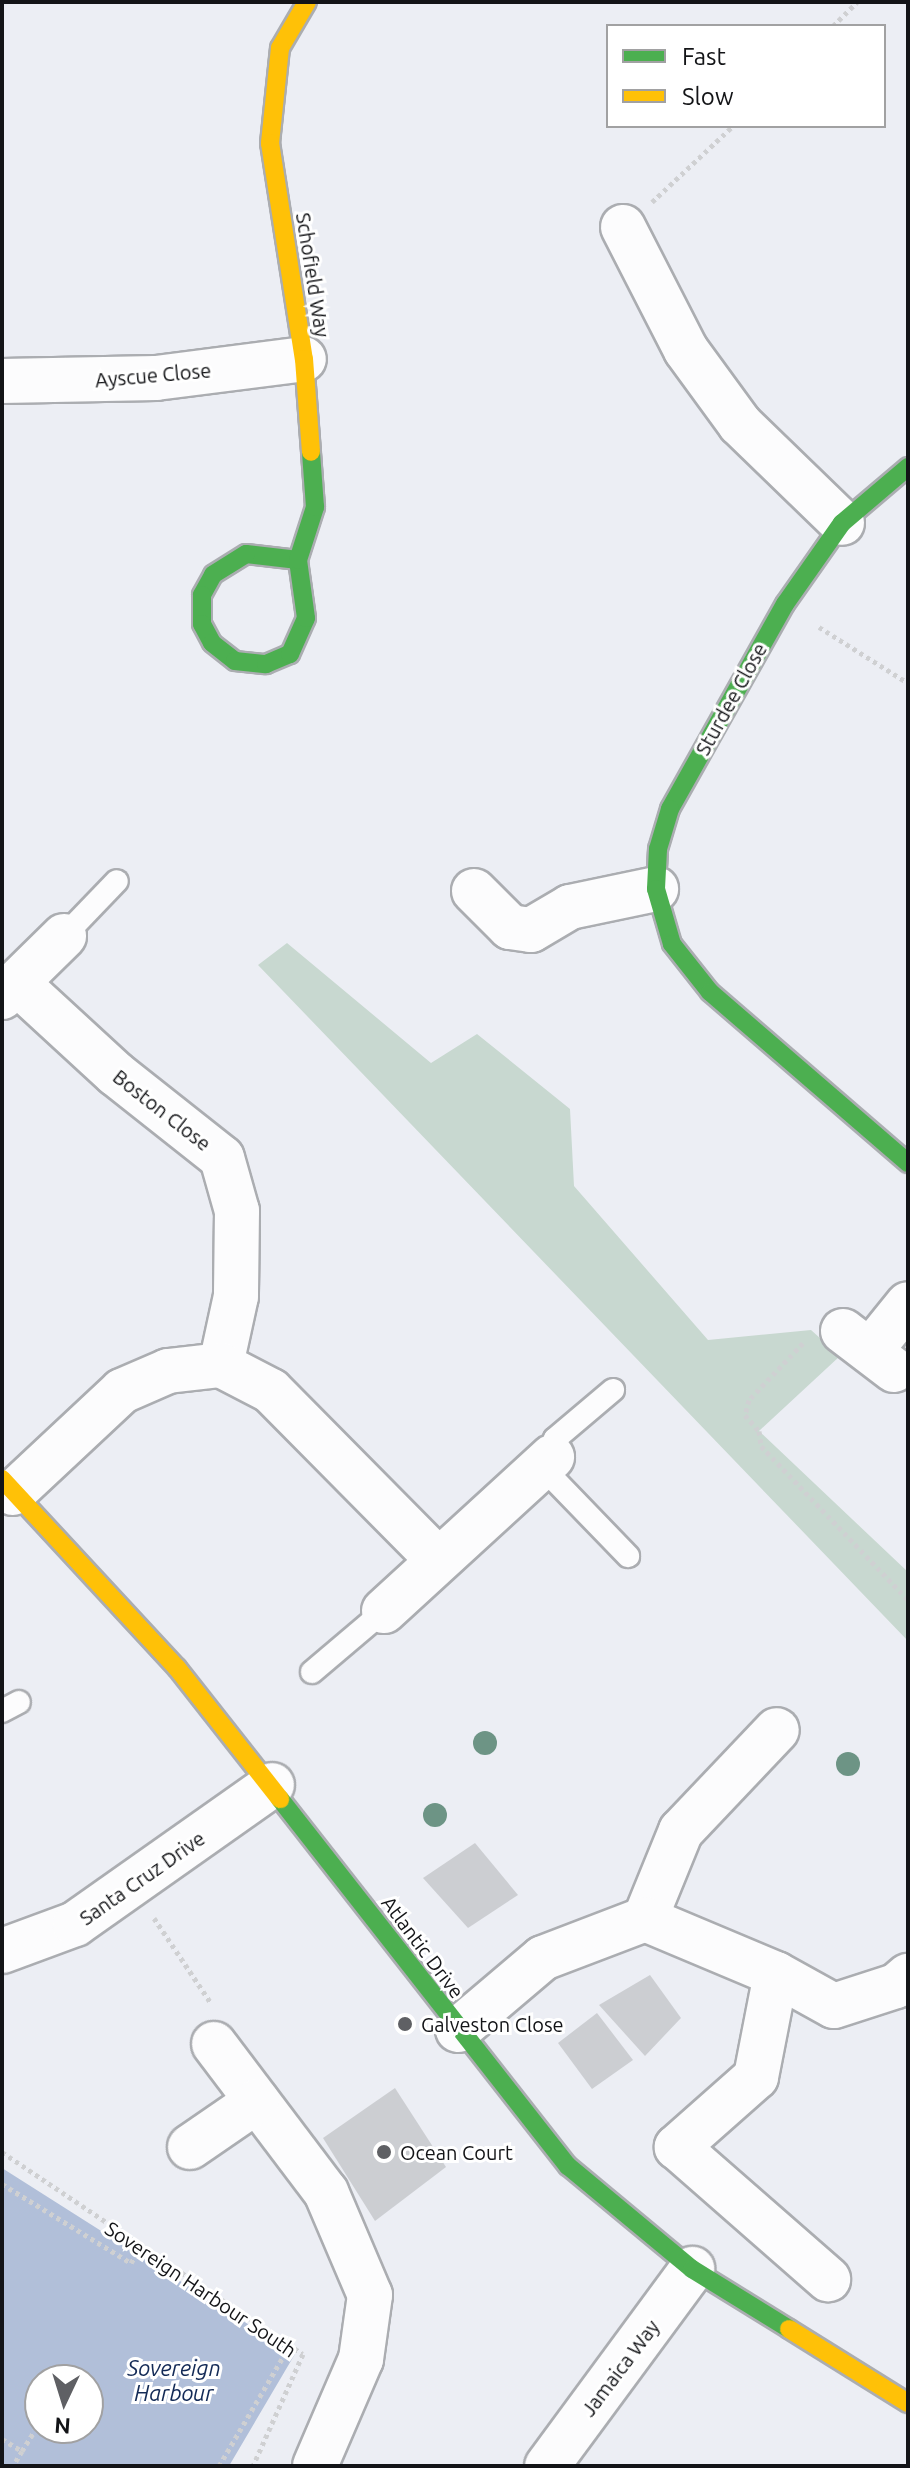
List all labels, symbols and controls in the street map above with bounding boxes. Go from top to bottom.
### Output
legend [606,24,886,128]
text: Fast [682,43,726,70]
text: Slow [682,83,734,110]
street label: Schofield Way [291,211,335,339]
street label: Ayscue Close [94,358,212,392]
street label: Sturdee Close [690,639,772,759]
street label: Boston Close [108,1064,216,1156]
street label: Santa Cruz Drive [75,1826,209,1930]
street label: Atlantic Drive [377,1891,469,2003]
place label: Galveston Close [421,2012,564,2036]
marker: Galveston Close [396,2015,414,2033]
place label: Ocean Court [400,2140,513,2164]
marker: Ocean Court [375,2143,393,2161]
street label: Sovereign Harbour South [101,2216,301,2362]
street label: Jamaica Way [576,2315,664,2421]
water label: Sovereign Harbour [127,2354,221,2406]
north arrow [24,2364,104,2444]
text: N [53,2413,72,2439]

